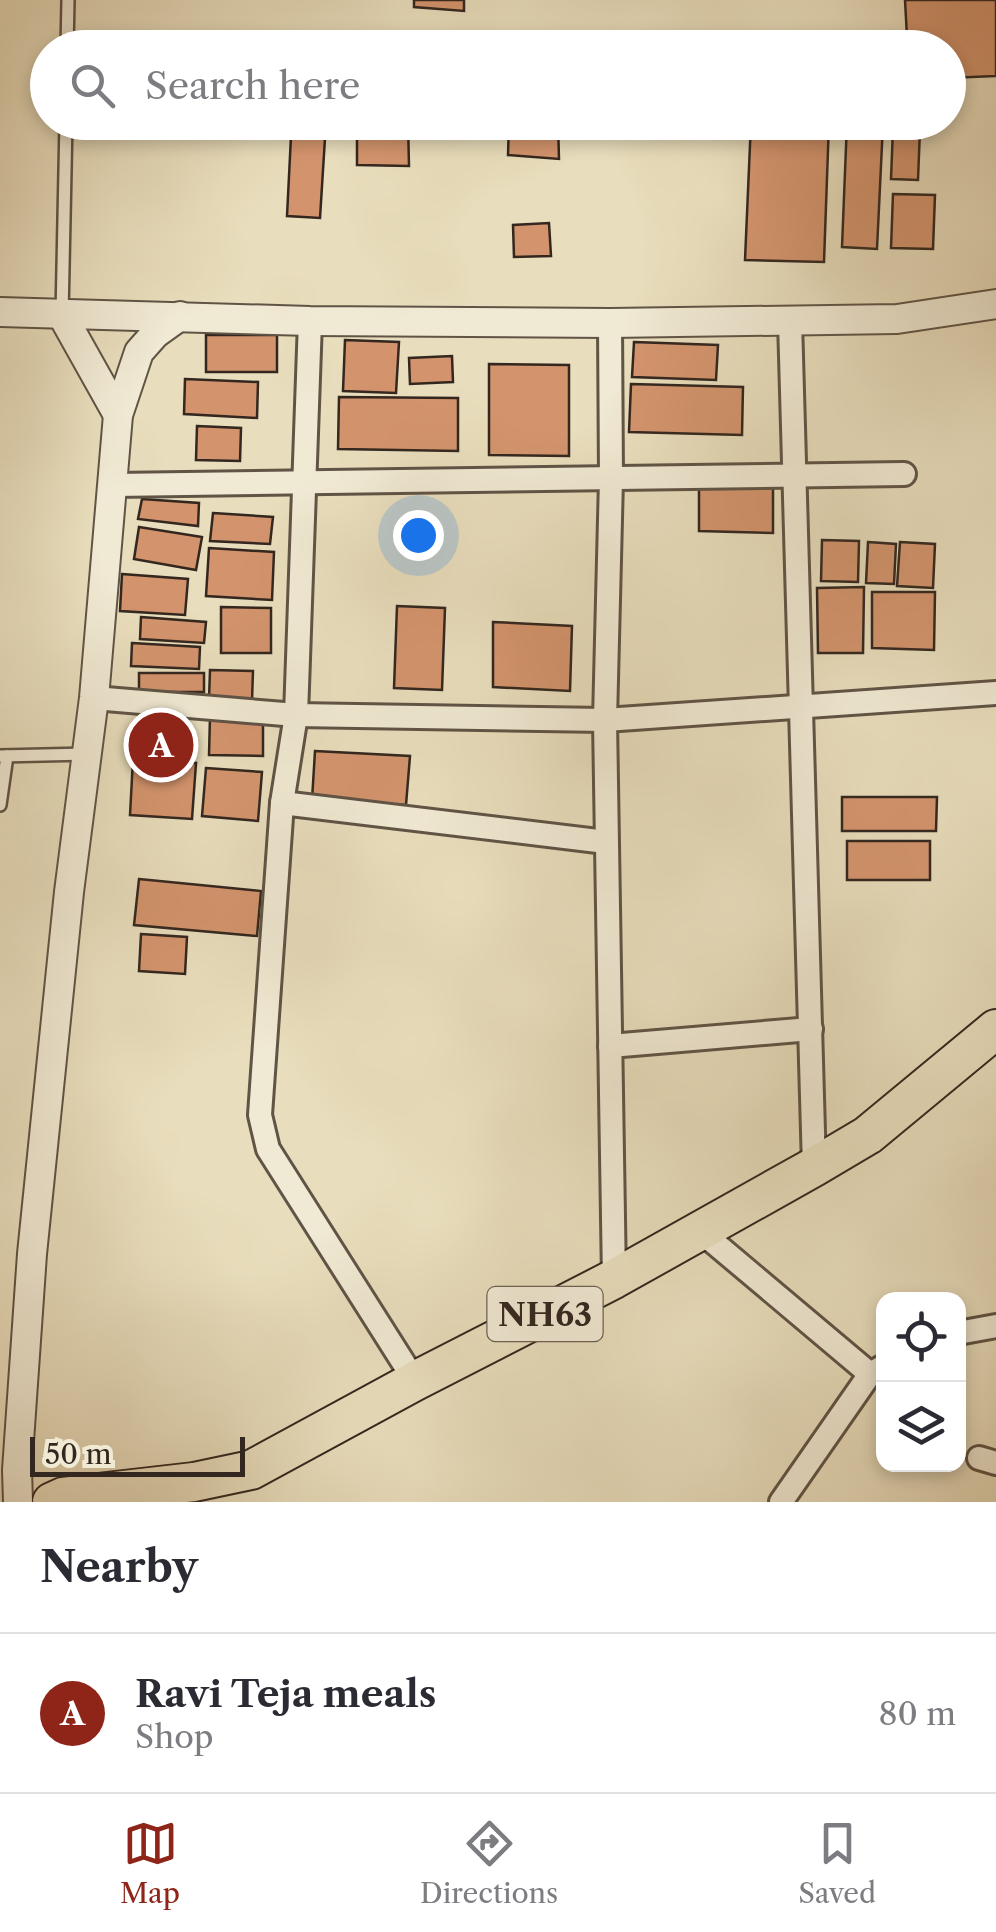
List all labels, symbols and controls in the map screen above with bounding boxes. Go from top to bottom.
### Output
search box [30,30,966,140]
icon: search [65,58,120,113]
text: Search here [145,62,360,109]
your location [393,510,444,561]
pin: A [128,708,194,782]
road number: NH63 [488,1287,602,1341]
map controls [876,1292,966,1472]
button: locate [876,1292,966,1382]
button: layers [876,1382,966,1472]
scale bar [30,1432,245,1476]
text: 50 m [45,1437,112,1471]
text: Nearby [40,1541,198,1593]
text: Ravi Teja meals [135,1670,436,1717]
text: A [60,1694,85,1733]
text: 80 m [878,1694,956,1733]
text: Shop [135,1717,214,1756]
tab: Map [120,1816,180,1910]
tab: Directions [420,1816,558,1910]
tab: Saved [798,1816,876,1910]

